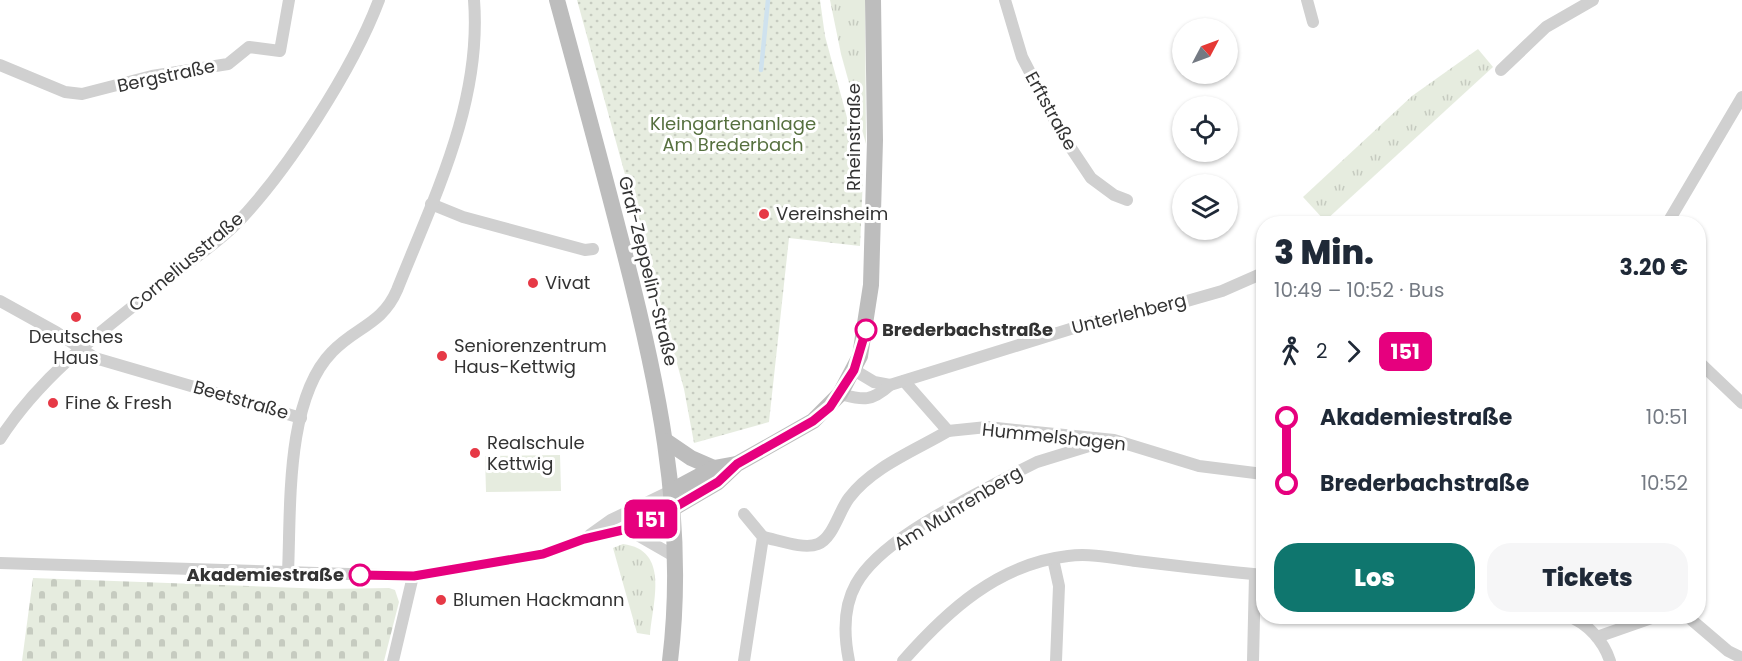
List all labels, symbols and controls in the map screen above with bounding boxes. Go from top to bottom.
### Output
north arrow [1172,18,1238,84]
map controls [1172,18,1238,240]
street label: Bergstraße [115,53,217,98]
street label: Erftstraße [1019,67,1083,155]
street label: Rheinstraße [841,83,866,191]
button: locate [1172,96,1238,162]
park label: Kleingartenanlage Am Brederbach [650,111,816,157]
street label: Graf-Zeppelin-Straße [613,173,684,368]
button: layers [1172,174,1238,240]
place label: Vereinsheim [776,201,888,226]
street label: Corneliusstraße [123,206,248,317]
marker: Vereinsheim [757,207,771,221]
text: 3 Min. [1274,229,1374,276]
text: 3.20 € [1619,252,1688,283]
place label: Vivat [545,270,590,295]
marker: Vivat [526,276,540,290]
text: 10:49 – 10:52 · Bus [1274,276,1444,304]
street label: Unterlehberg [1069,287,1189,340]
marker: Deutsches Haus [69,310,83,324]
place label: Brederbachstraße [882,317,1053,342]
marker: Brederbachstraße [855,319,877,341]
place label: Deutsches Haus [29,324,123,370]
place label: Seniorenzentrum Haus-Kettwig [454,333,607,379]
icon: walk [1274,335,1307,368]
icon: forward [1337,335,1370,368]
text: 2 [1316,337,1328,365]
text: 151 [1391,337,1420,366]
marker: Seniorenzentrum Haus-Kettwig [435,349,449,363]
street label: Beetstraße [191,374,292,425]
place label: Fine & Fresh [65,390,172,415]
marker: Fine & Fresh [46,396,60,410]
text: Akademiestraße [1320,402,1512,433]
text: 10:51 [1646,403,1688,431]
street label: Hummelshagen [981,417,1127,456]
place label: Realschule Kettwig [487,430,585,476]
marker: Realschule Kettwig [468,446,482,460]
street label: Am Muhrenberg [889,459,1027,556]
text: Brederbachstraße [1320,468,1529,499]
text: 10:52 [1641,469,1688,497]
line badge: 151 [616,500,686,538]
text: 151 [636,505,666,534]
button: Los [1274,543,1475,612]
button: Tickets [1487,543,1688,612]
place label: Akademiestraße [187,562,344,587]
marker: Akademiestraße [349,564,371,586]
place label: Blumen Hackmann [453,587,625,612]
marker: Blumen Hackmann [434,593,448,607]

